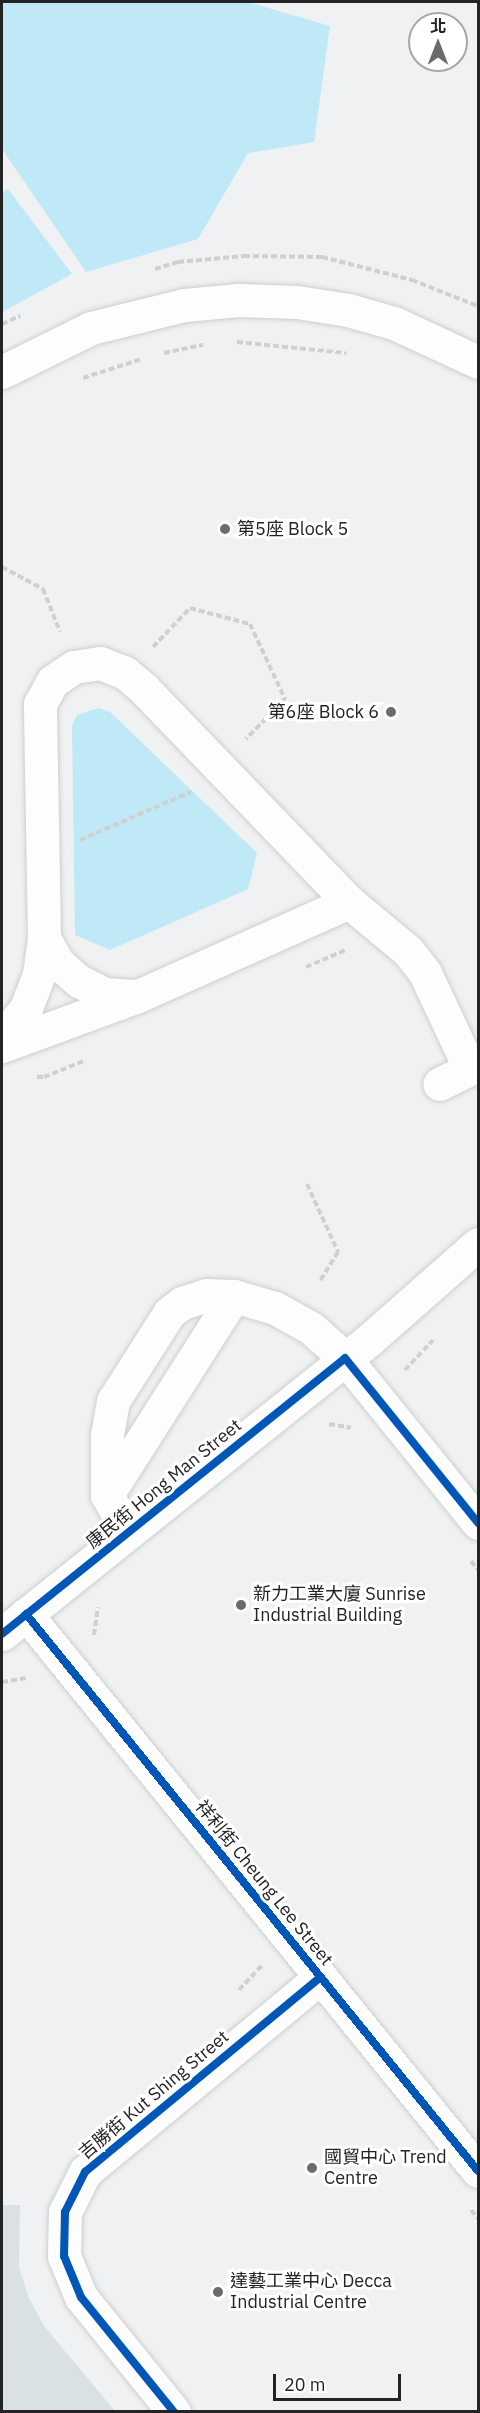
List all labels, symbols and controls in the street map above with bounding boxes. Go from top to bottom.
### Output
north arrow [408,12,468,72]
text: 北 [430,16,446,36]
place label: 第5座 Block 5 [237,518,348,540]
marker: 第5座 Block 5 [218,522,232,536]
place label: 第6座 Block 6 [268,701,379,723]
marker: 第6座 Block 6 [384,705,398,719]
street label: 康民街 Hong Man Street [82,1415,246,1553]
place label: 新力工業大廈 Sunrise Industrial Building [253,1584,426,1626]
marker: 新力工業大廈 Sunrise Industrial Building [234,1598,248,1612]
street label: 祥利街 Cheung Lee Street [191,1796,337,1970]
street label: 吉勝街 Kut Shing Street [75,2026,233,2164]
place label: 國貿中心 Trend Centre [324,2147,447,2190]
marker: 國貿中心 Trend Centre [305,2161,319,2175]
place label: 達藝工業中心 Decca Industrial Centre [230,2271,392,2314]
marker: 達藝工業中心 Decca Industrial Centre [211,2285,225,2299]
scale bar [276,2362,404,2400]
text: 20 m [284,2373,326,2396]

